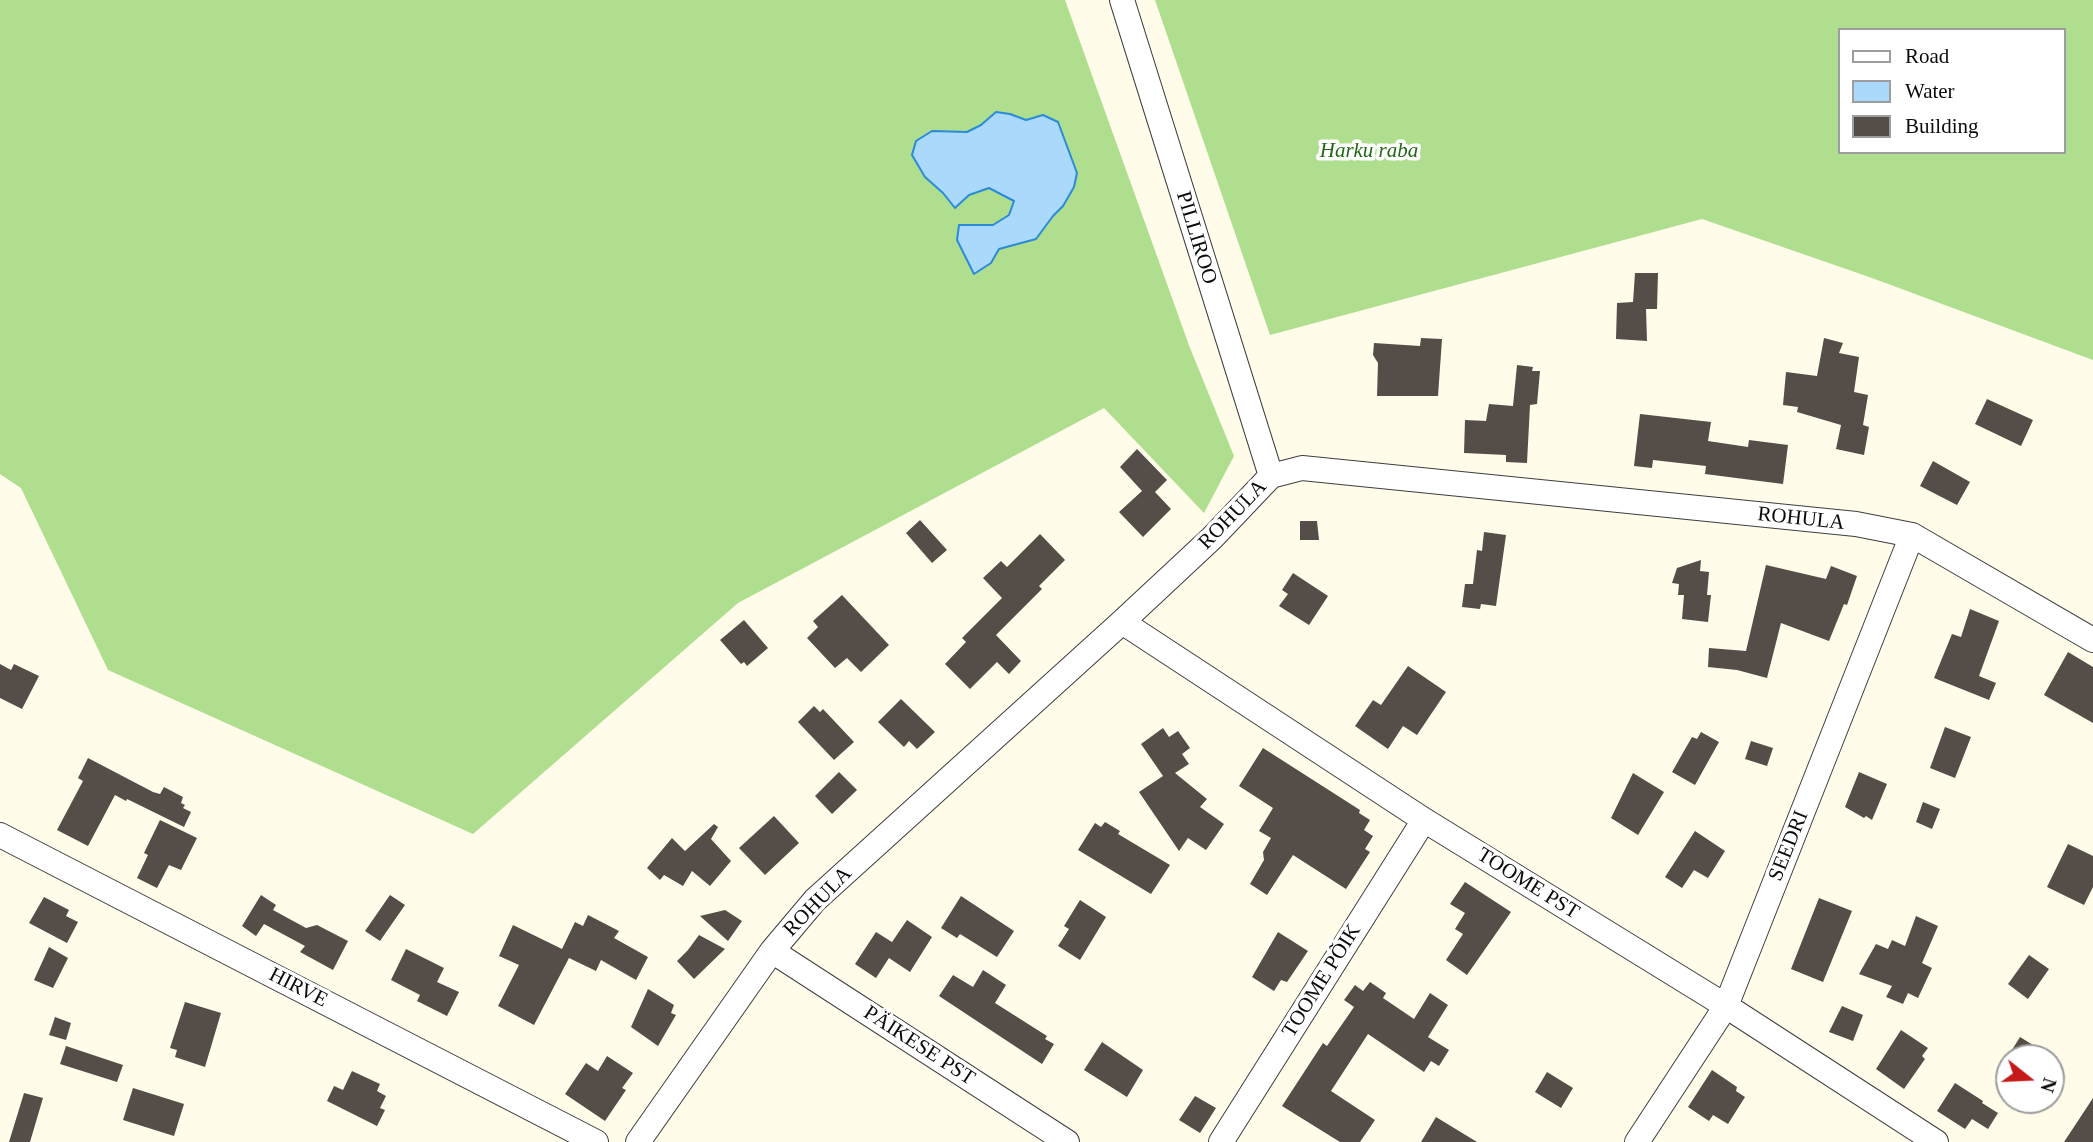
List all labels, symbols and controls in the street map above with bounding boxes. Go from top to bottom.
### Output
legend [1838,28,2065,154]
text: Road [1905,44,1949,68]
text: Water [1905,79,1955,103]
text: Building [1905,114,1979,138]
park label: Harku raba [1320,138,1418,164]
street label: PILLIROO [1170,189,1222,287]
street label: ROHULA [1194,475,1272,555]
street label: ROHULA [1756,502,1846,536]
street label: SEEDRI [1764,807,1814,885]
street label: TOOME PST [1472,843,1584,925]
street label: ROHULA [779,862,857,942]
street label: TOOME PÕIK [1277,920,1367,1042]
street label: HIRVE [264,963,332,1013]
street label: PÄIKESE PST [859,1001,979,1091]
north arrow [1995,1044,2065,1114]
text: N [2036,1075,2061,1095]

